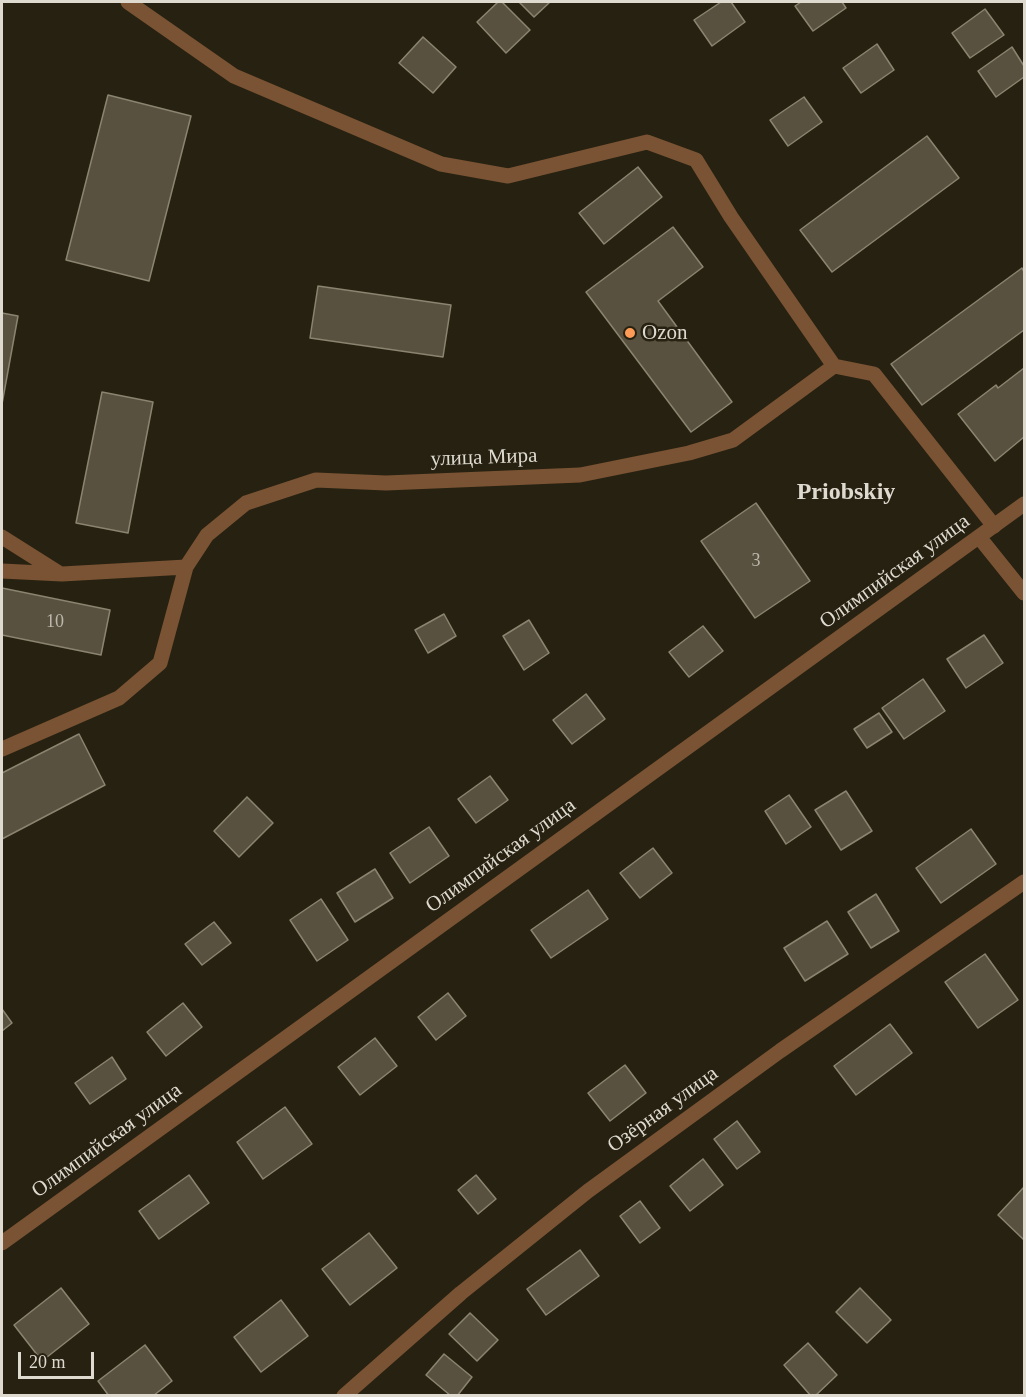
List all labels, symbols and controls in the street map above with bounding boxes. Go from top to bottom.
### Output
place label: Ozon [642,320,687,346]
marker: Ozon [623,326,637,340]
street label: улица Мира [430,444,538,472]
district label: Priobskiy [797,479,895,507]
street label: Олимпийская улица [815,509,975,635]
house number: 3 [752,550,760,572]
house number: 10 [46,611,64,633]
street label: Олимпийская улица [421,793,581,919]
street label: Озёрная улица [603,1061,723,1159]
street label: Олимпийская улица [27,1078,187,1204]
scale bar [21,1340,98,1378]
text: 20 m [29,1352,66,1372]

